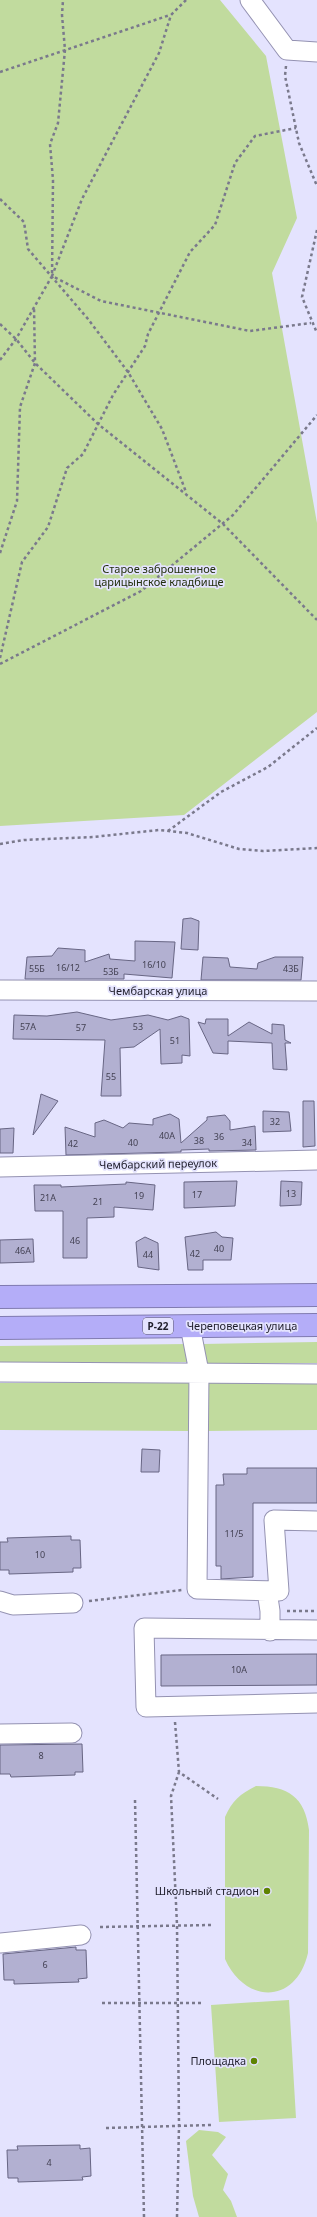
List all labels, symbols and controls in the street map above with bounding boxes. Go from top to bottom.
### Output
park label: Старое заброшенное царицынское кладбище [94,561,224,589]
house number: 16/10 [142,958,166,971]
house number: 16/12 [56,961,80,974]
house number: 55Б [29,962,45,975]
house number: 43Б [283,962,299,975]
house number: 53Б [103,965,119,978]
street label: Чембарская улица [109,983,207,998]
house number: 57А [20,1020,36,1033]
house number: 53 [133,1020,143,1033]
house number: 57 [76,1021,86,1034]
house number: 51 [170,1034,180,1047]
house number: 55 [106,1070,116,1083]
house number: 32 [270,1115,280,1128]
house number: 40А [159,1129,175,1142]
house number: 36 [214,1130,224,1143]
house number: 38 [194,1134,204,1147]
house number: 40 [128,1136,138,1149]
house number: 34 [242,1136,252,1149]
house number: 42 [68,1137,78,1150]
street label: Чембарский переулок [99,1155,217,1172]
house number: 13 [286,1187,296,1200]
house number: 17 [192,1188,202,1201]
house number: 19 [134,1189,144,1202]
house number: 21А [40,1191,56,1204]
house number: 21 [93,1195,103,1208]
house number: 46 [70,1234,80,1247]
house number: 40 [214,1242,224,1255]
house number: 46А [15,1244,31,1257]
house number: 42 [190,1247,200,1260]
house number: 44 [143,1248,153,1261]
road number: Р-22 [143,1318,173,1334]
street label: Череповецкая улица [187,1318,297,1333]
house number: 11/5 [225,1527,243,1540]
house number: 10 [35,1548,45,1561]
house number: 10А [231,1663,247,1676]
house number: 8 [38,1749,44,1762]
place label: Школьный стадион [155,1883,259,1898]
marker: Школьный стадион [262,1886,272,1896]
house number: 6 [42,1958,48,1971]
place label: Площадка [191,2053,246,2068]
marker: Площадка [249,2056,259,2066]
house number: 4 [46,2156,52,2169]

